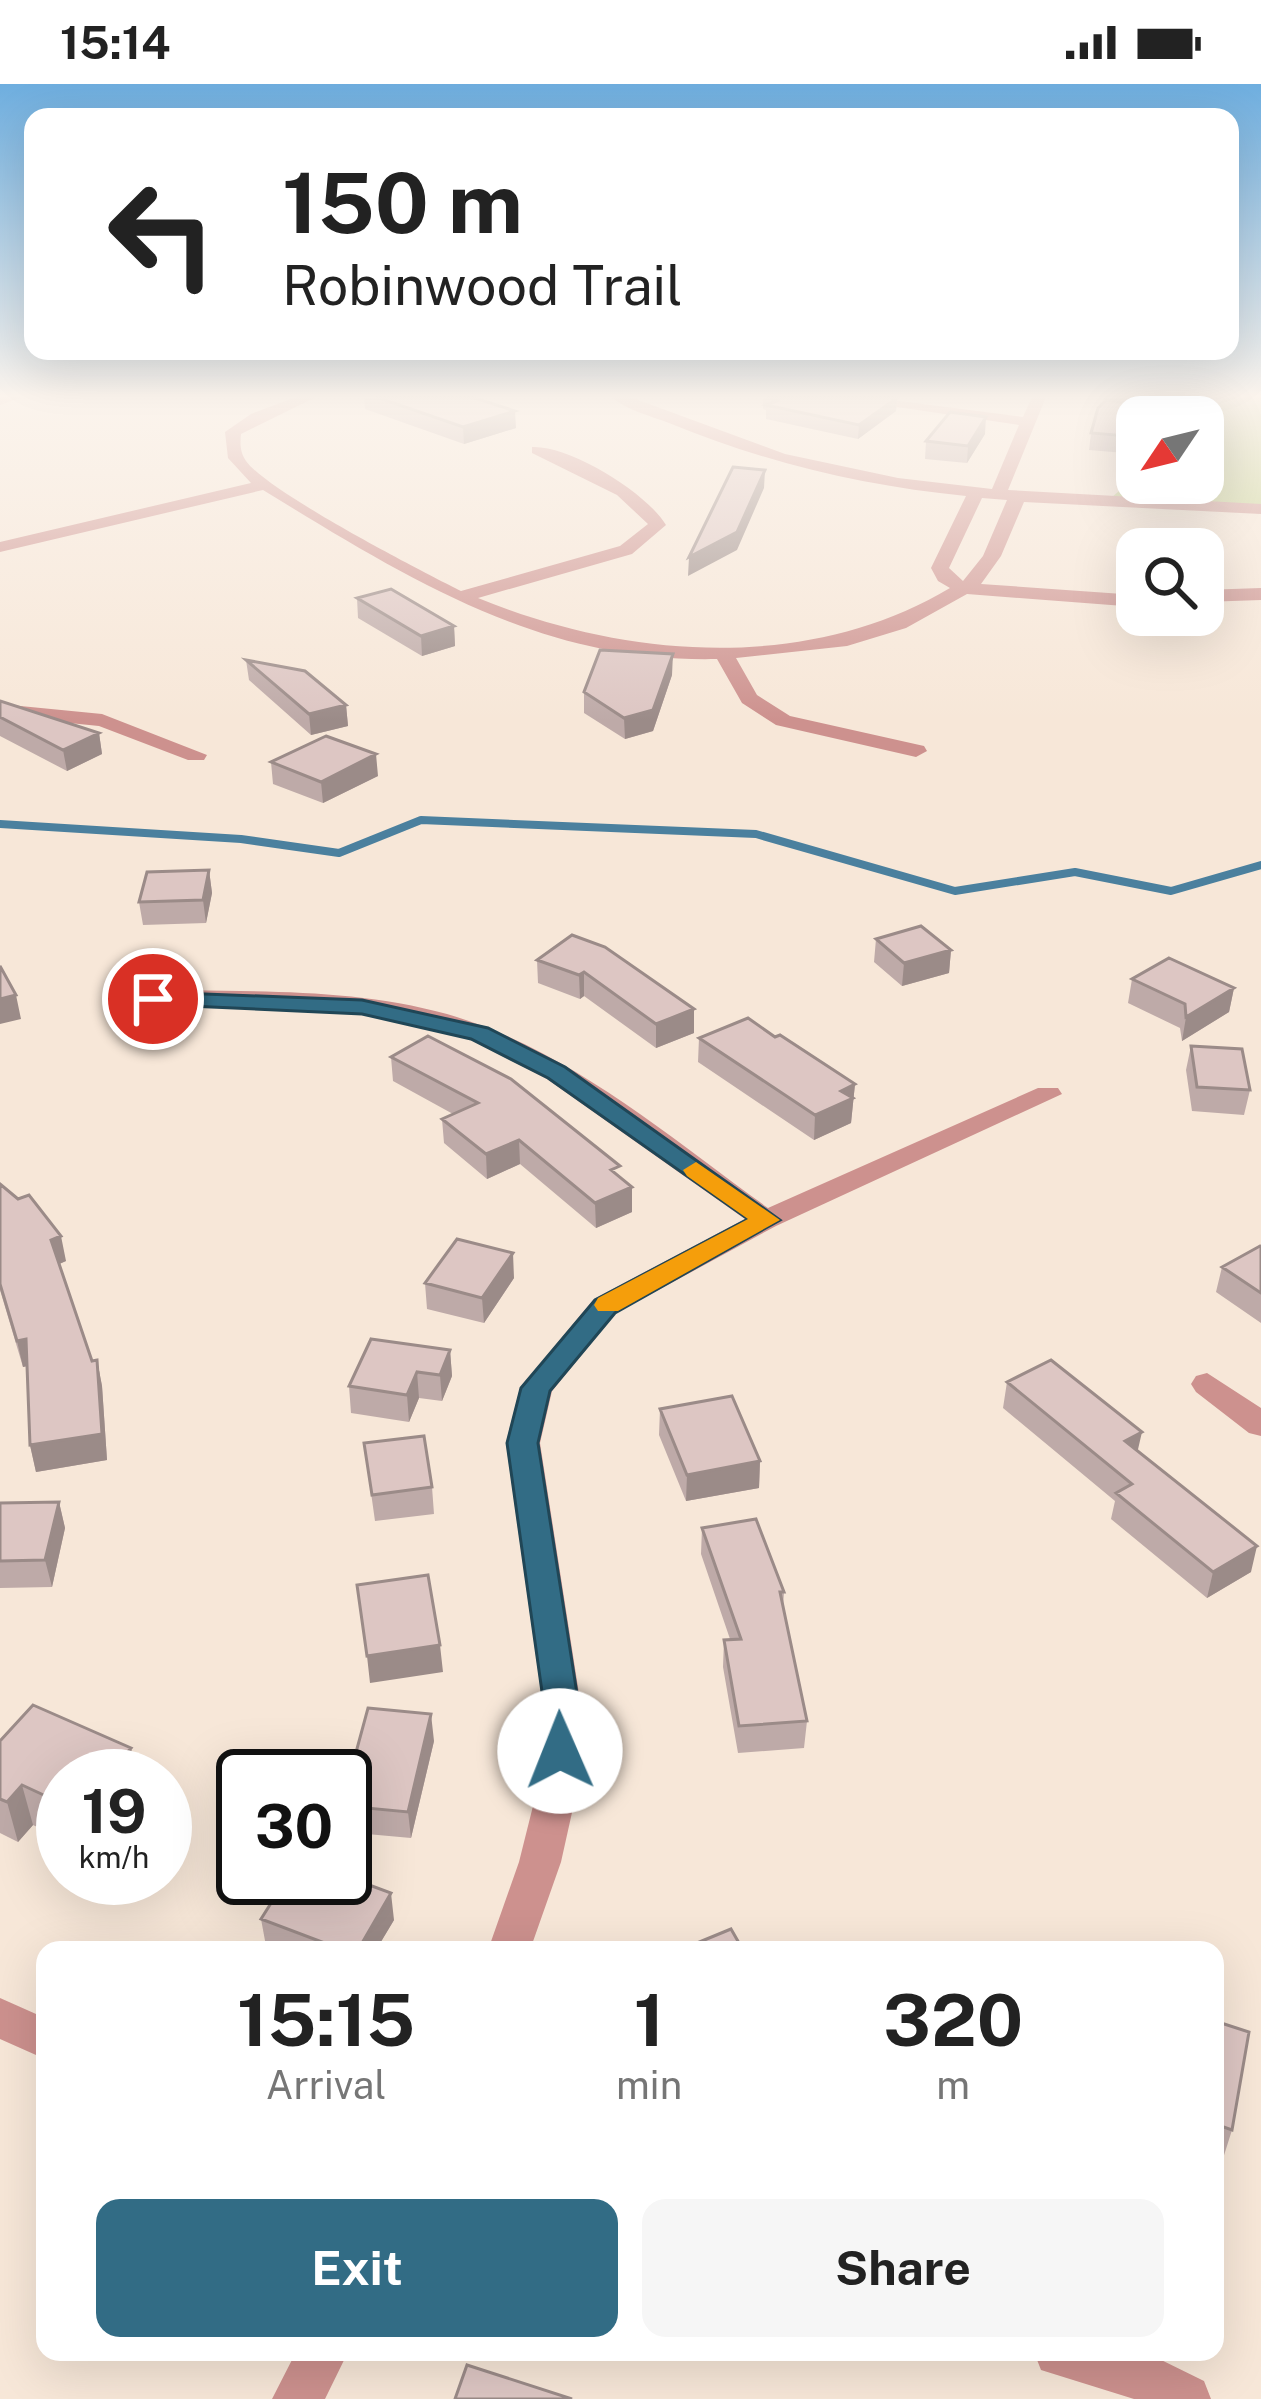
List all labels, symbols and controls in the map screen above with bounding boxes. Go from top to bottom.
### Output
text: 15:14 [60,16,171,69]
text: 150 m [282,153,523,252]
icon: left [84,156,240,312]
text: Robinwood Trail [282,254,683,317]
north arrow [1116,396,1224,504]
map controls [1116,396,1224,636]
button: search [1116,528,1224,636]
pin [102,948,204,1050]
icon: arrive [120,966,186,1032]
position arrow [497,1688,623,1814]
speed limit sign: 30 [216,1749,372,1905]
text: 19 [81,1776,147,1847]
text: km/h [79,1839,149,1875]
text: 15:15 [237,1978,415,2062]
text: 1 [634,1978,665,2062]
text: 320 [883,1978,1023,2062]
text: Arrival [266,2062,386,2108]
text: min [616,2062,682,2108]
text: m [936,2062,970,2108]
button: Exit [96,2199,618,2337]
button: Share [642,2199,1164,2337]

